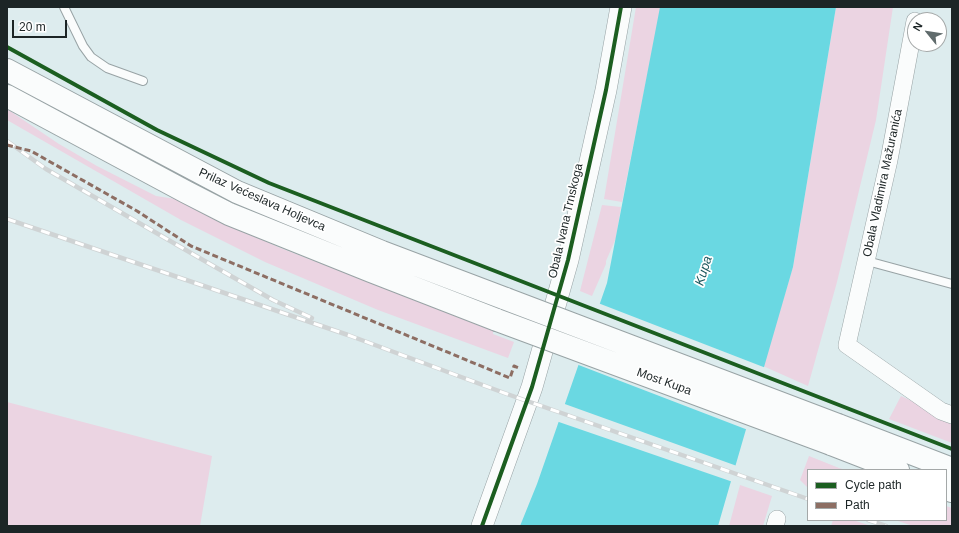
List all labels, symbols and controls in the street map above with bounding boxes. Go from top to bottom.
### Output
scale bar [14,12,69,38]
north arrow [907,12,947,52]
text: 20 m [19,20,46,34]
text: N [910,20,925,33]
street label: Obala Vladimira Mažuranića [860,108,906,258]
street label: Obala Ivana Trnskoga [546,162,586,280]
street label: Prilaz Većeslava Holjevca [196,165,328,235]
water label: Kupa [692,254,716,288]
street label: Most Kupa [635,365,693,399]
legend [807,469,947,521]
text: Cycle path [845,478,902,492]
text: Path [845,498,870,512]

